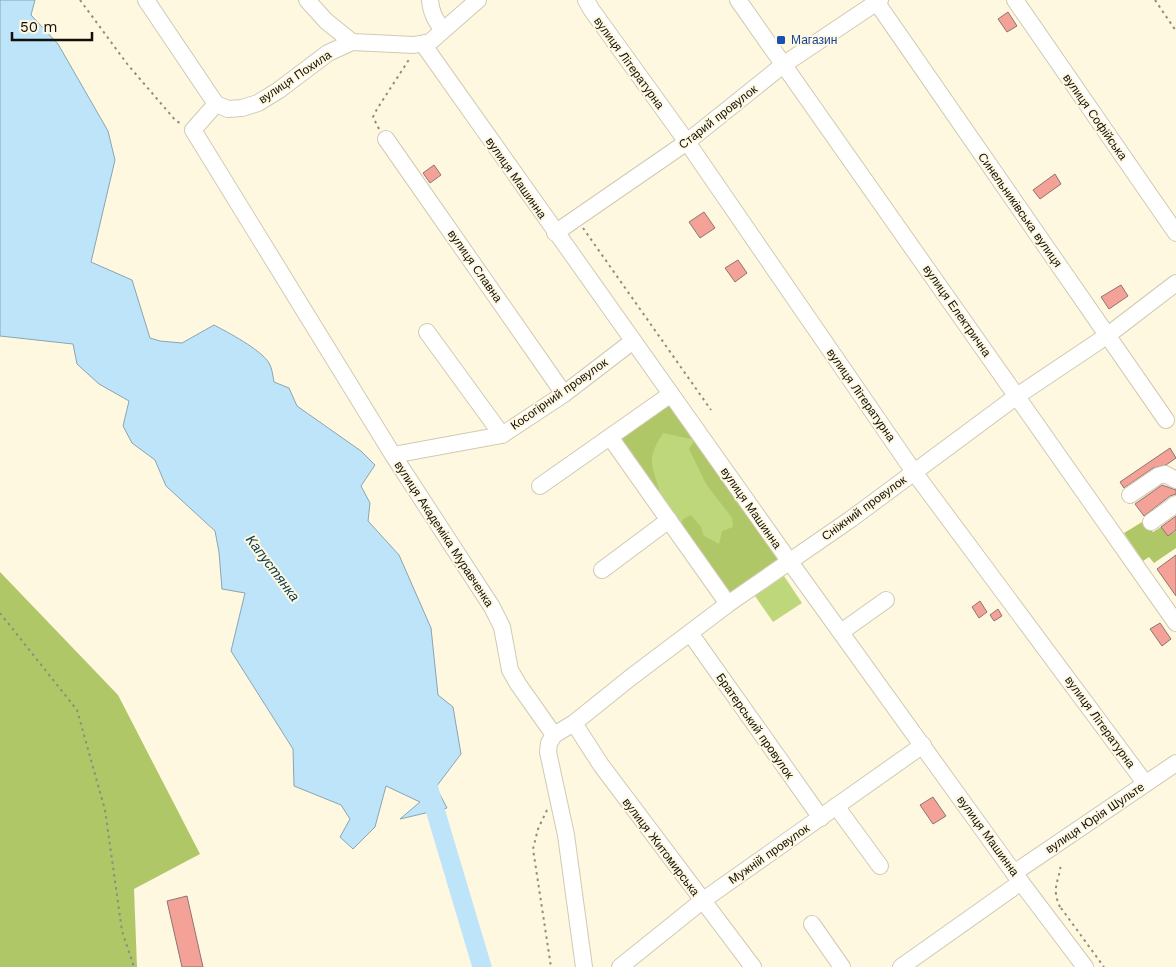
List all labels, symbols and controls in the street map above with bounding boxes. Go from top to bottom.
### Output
scale bar [12,10,92,42]
street label: вулиця Літературна [591,14,667,112]
text: 50 m [20,18,57,36]
place label: Магазин [791,33,837,47]
marker: Магазин [775,34,787,46]
street label: вулиця Похила [256,47,334,106]
street label: вулиця Софійська [1060,71,1130,163]
street label: Старий провулок [676,82,761,152]
street label: вулиця Машинна [483,135,549,222]
street label: Синельниківська вулиця [975,150,1065,270]
street label: вулиця Славна [445,227,505,305]
street label: вулиця Електрична [920,263,994,360]
street label: вулиця Літературна [824,346,899,444]
street label: Косогірний провулок [508,355,611,433]
street label: вулиця Академіка Муравченка [392,458,497,610]
street label: вулиця Машинна [718,465,784,552]
street label: Сніжний провулок [819,472,910,543]
water label: Капустянка [243,532,303,604]
street label: Братерський провулок [713,671,797,782]
street label: вулиця Літературна [1062,673,1138,771]
street label: вулиця Юрія Шульте [1043,780,1147,856]
street label: вулиця Машинна [954,793,1022,879]
street label: вулиця Житомирська [620,795,703,899]
street label: Мужній провулок [726,821,813,887]

